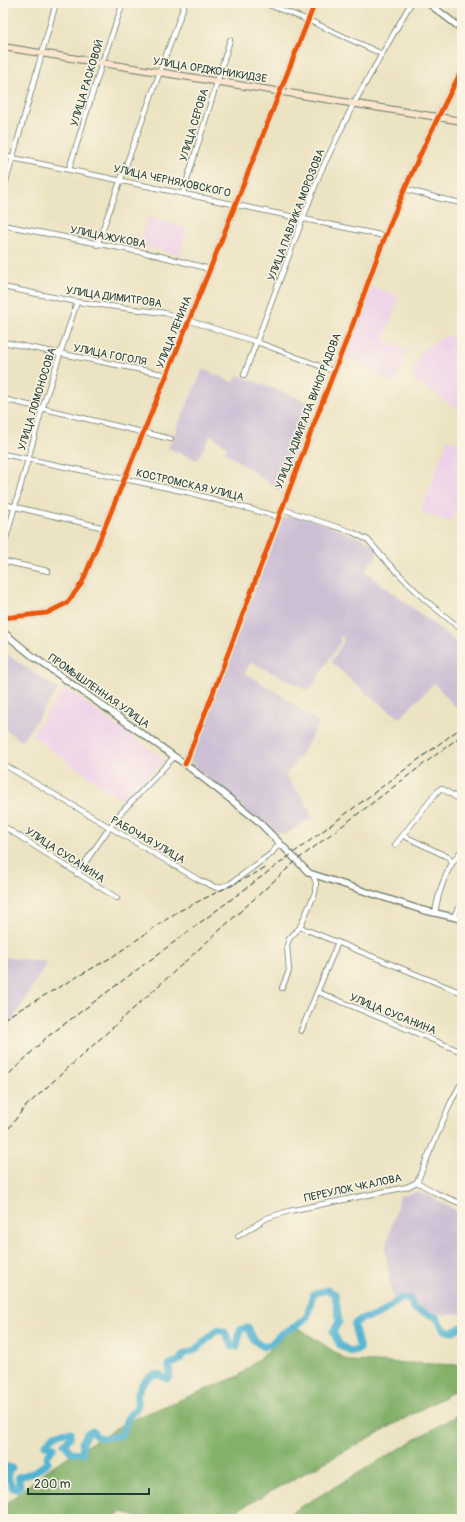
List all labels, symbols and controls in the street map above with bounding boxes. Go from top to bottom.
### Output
street label: УЛИЦА РАСКОВОЙ [68,38,106,128]
street label: УЛИЦА ОРДЖОНИКИДЗЕ [152,55,268,85]
street label: УЛИЦА СЕРОВА [177,87,211,163]
street label: УЛИЦА ПАВЛИКА МОРОЗОВА [265,147,327,283]
street label: УЛИЦА ЧЕРНЯХОВСКОГО [112,162,232,200]
street label: УЛИЦА ЖУКОВА [69,223,147,251]
street label: УЛИЦА ДИМИТРОВА [65,284,163,310]
street label: УЛИЦА ЛЕНИНА [154,294,194,370]
street label: УЛИЦА АДМИРАЛА ВИНОГРАДОВА [272,331,344,491]
street label: УЛИЦА ГОГОЛЯ [72,341,148,369]
street label: УЛИЦА ЛОМОНОСОВА [15,346,59,452]
street label: КОСТРОМСКАЯ УЛИЦА [135,466,245,504]
street label: ПРОМЫШЛЕННАЯ УЛИЦА [46,651,152,731]
street label: РАБОЧАЯ УЛИЦА [109,814,187,866]
street label: УЛИЦА СУСАНИНА [23,824,107,886]
street label: УЛИЦА СУСАНИНА [348,991,438,1037]
street label: ПЕРЕУЛОК ЧКАЛОВА [303,1171,403,1205]
scale bar [28,1470,149,1496]
text: 200 m [34,1477,71,1492]

